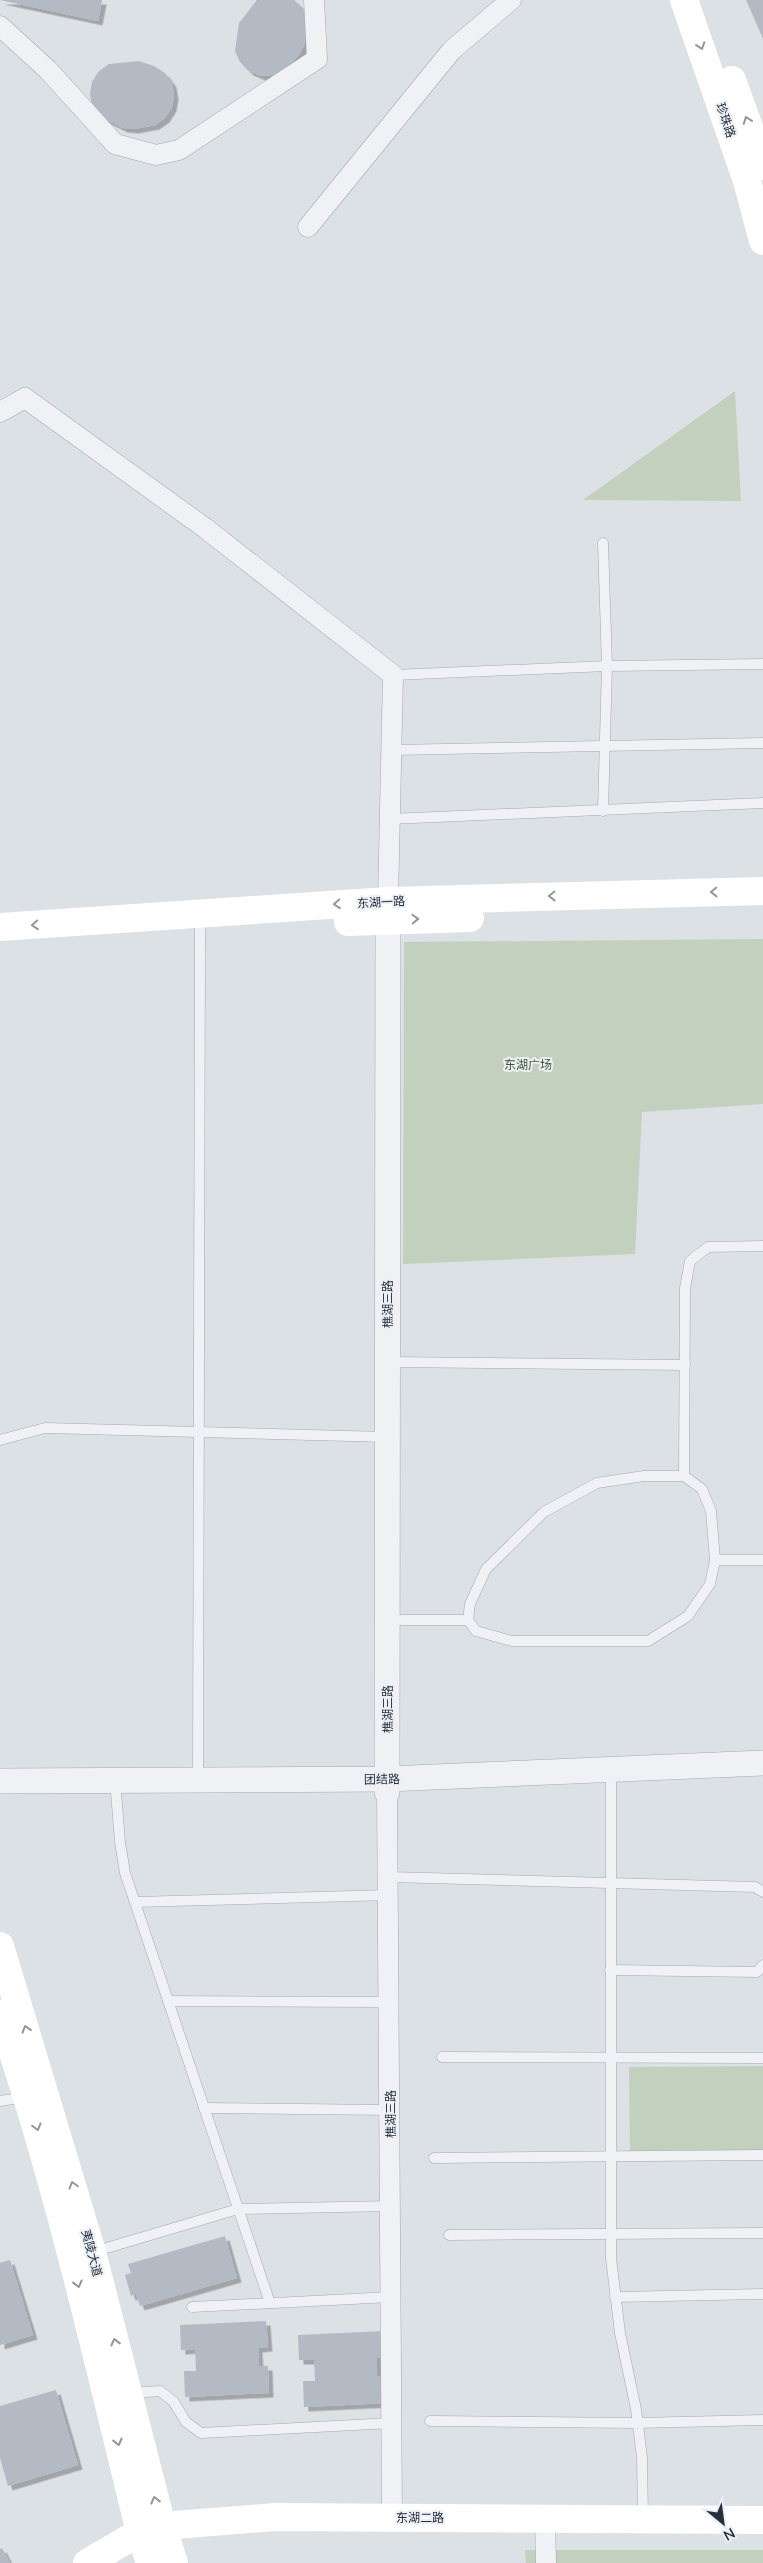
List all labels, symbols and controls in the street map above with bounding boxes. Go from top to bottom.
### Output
one-way arrow [695,41,705,50]
street label: 珍珠路 [713,101,739,139]
one-way arrow [742,116,752,124]
one-way arrow [710,887,718,897]
one-way arrow [548,891,556,902]
street label: 东湖一路 [357,893,405,911]
one-way arrow [333,898,341,909]
one-way arrow [412,914,420,924]
one-way arrow [31,919,39,930]
park label: 东湖广场 [504,1057,552,1072]
street label: 樵湖三路 [380,1280,395,1328]
street label: 樵湖三路 [380,1685,395,1733]
street label: 团结路 [364,1771,400,1787]
one-way arrow [22,2026,32,2034]
street label: 樵湖三路 [383,2090,398,2138]
one-way arrow [31,2122,41,2131]
one-way arrow [68,2182,78,2190]
street label: 夷陵大道 [79,2228,105,2278]
one-way arrow [73,2279,83,2287]
one-way arrow [110,2338,121,2347]
one-way arrow [112,2437,122,2445]
one-way arrow [150,2495,161,2504]
north arrow [698,2498,748,2548]
street label: 东湖二路 [396,2510,444,2525]
text: N [720,2524,738,2545]

